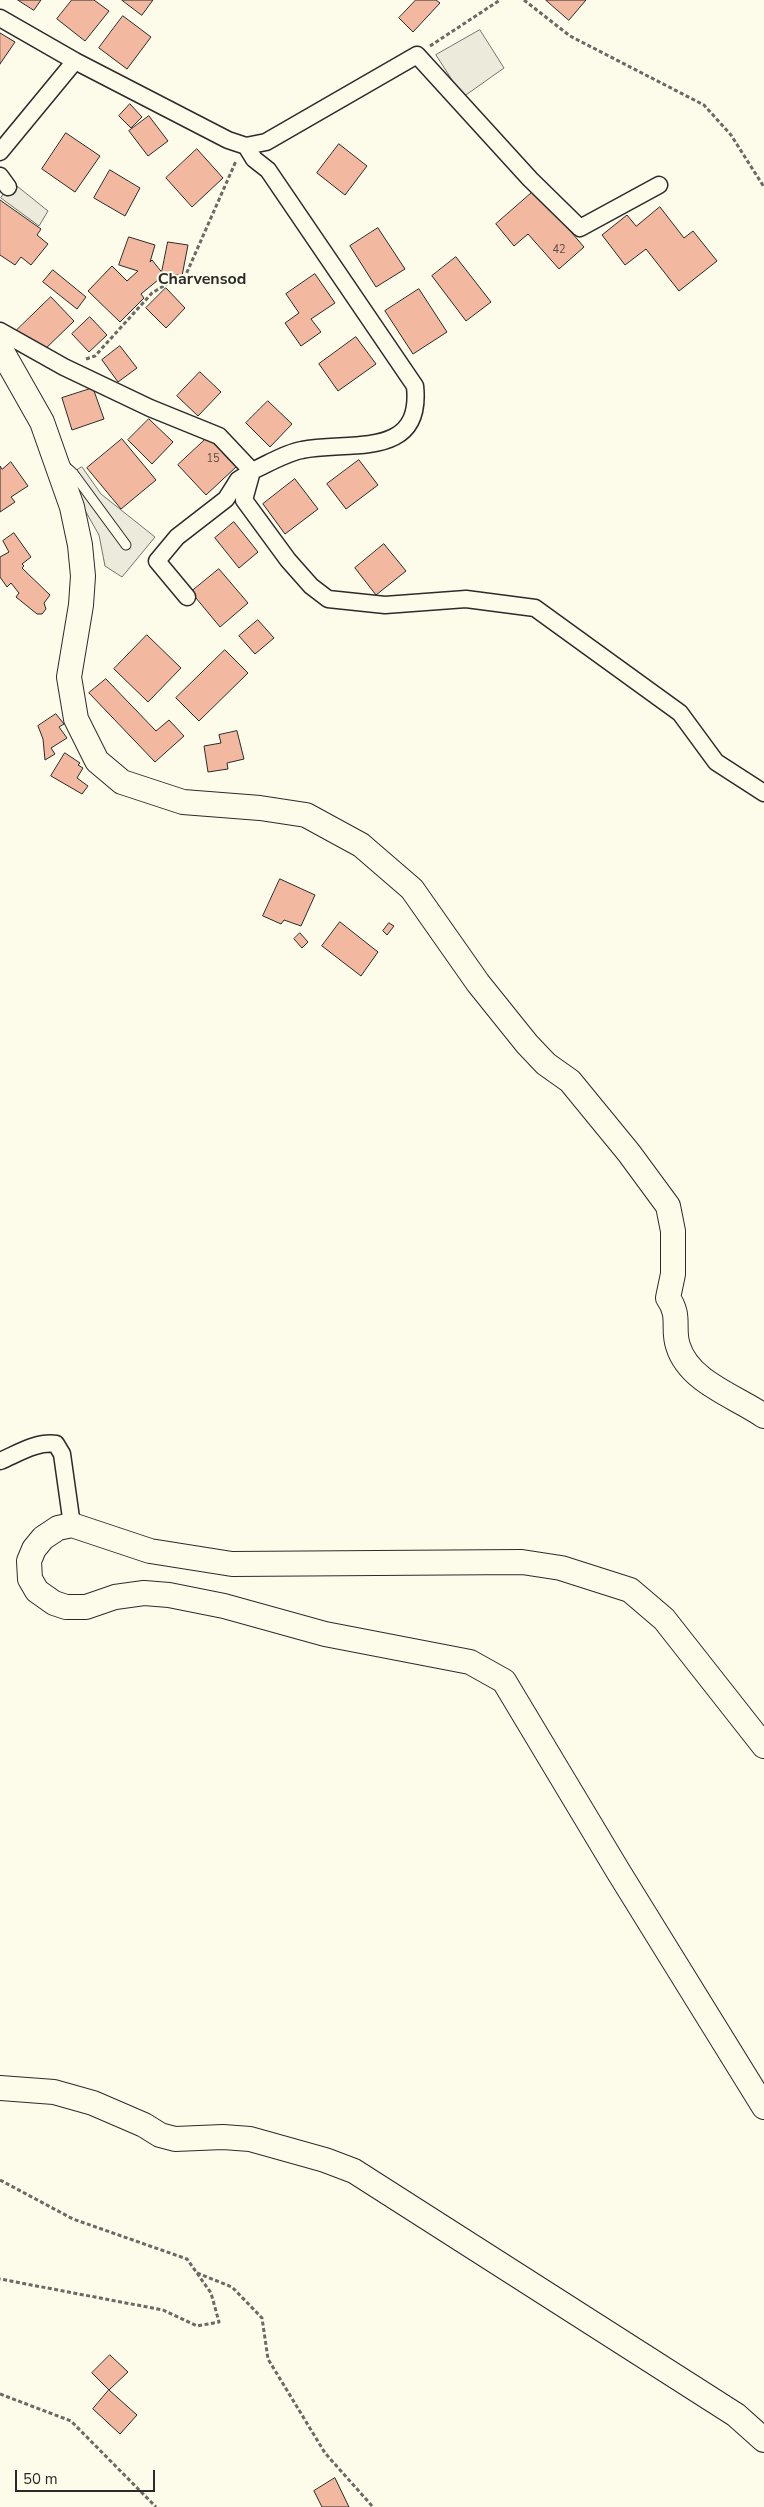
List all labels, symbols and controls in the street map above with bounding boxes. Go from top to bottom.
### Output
house number: 42 [552,243,566,257]
district label: Charvensod [158,270,246,290]
house number: 15 [206,452,220,466]
scale bar [18,2460,158,2492]
text: 50 m [23,2469,58,2489]

